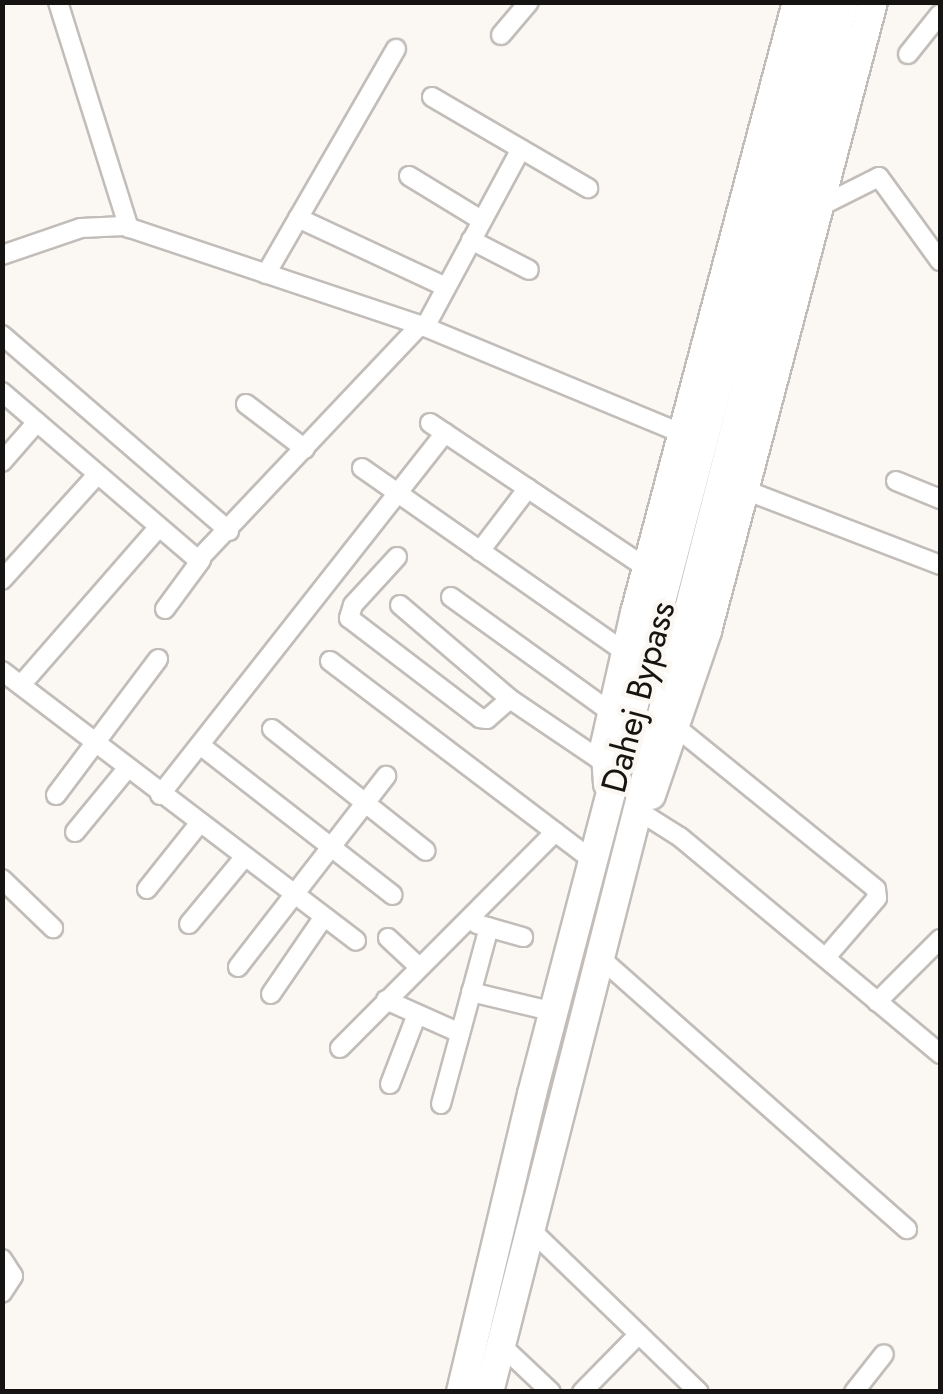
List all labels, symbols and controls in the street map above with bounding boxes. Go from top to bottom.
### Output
street label: Dahej Bypass [592,597,684,797]

